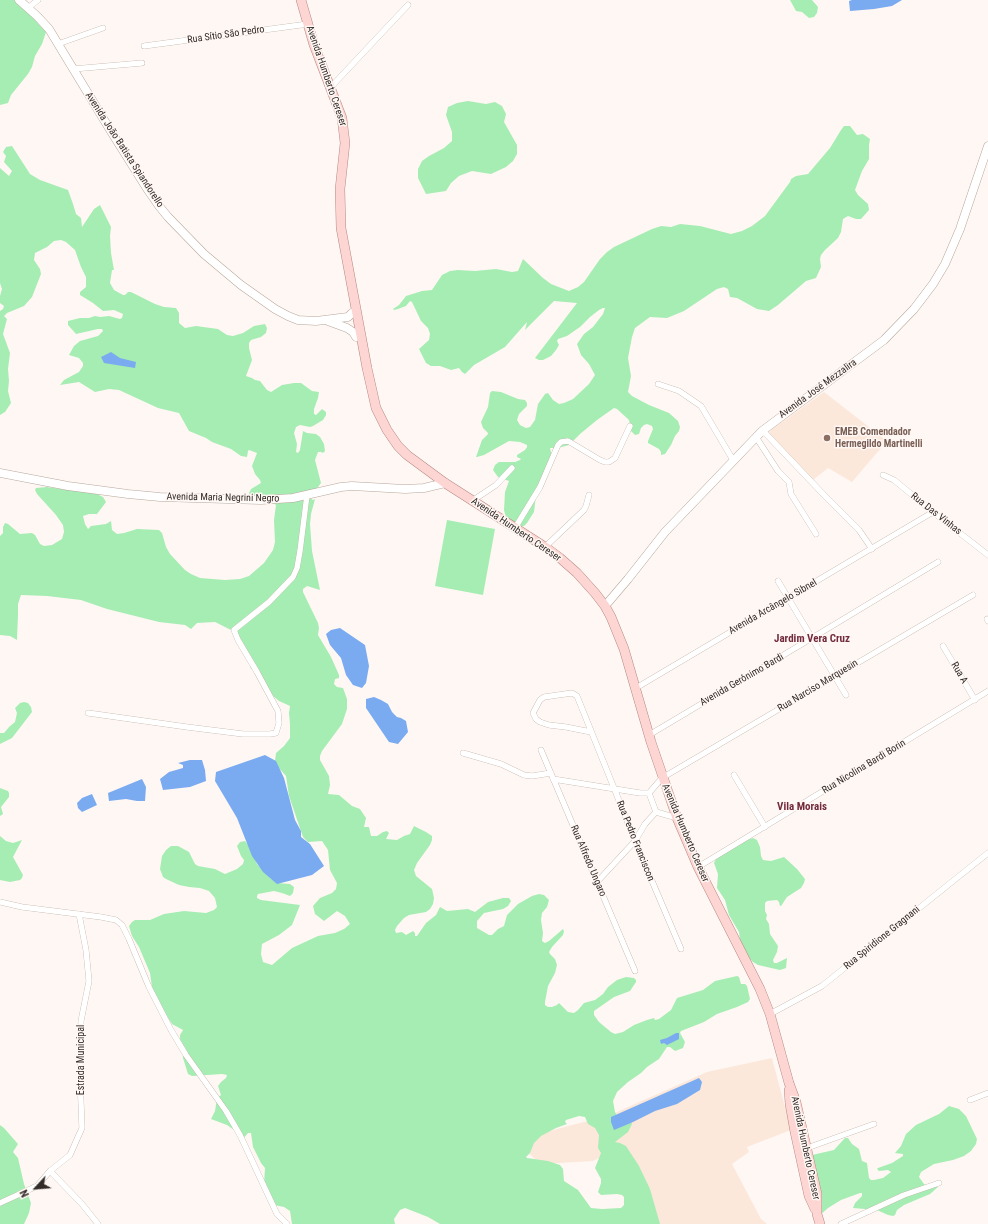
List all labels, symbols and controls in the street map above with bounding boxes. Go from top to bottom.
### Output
street label: Rua Sítio São Pedro [187,24,265,46]
street label: Avenida Humberto Cereser [303,24,349,128]
street label: Avenida João Batista Spiandorello [82,90,166,210]
street label: Avenida José Mezzalira [777,357,859,421]
place label: EMEB Comendador Hermegildo Martinelli [835,426,922,450]
marker: EMEB Comendador Hermegildo Martinelli [822,433,832,443]
street label: Rua Das Vinhas [908,490,964,538]
street label: Avenida Maria Negrini Negro [167,491,279,505]
street label: Avenida Humberto Cereser [469,496,563,564]
street label: Avenida Arcângelo Sibnel [727,577,819,637]
district label: Jardim Vera Cruz [774,632,850,646]
street label: Avenida Gerônimo Bardi [698,651,786,709]
street label: Rua Narciso Marquesin [776,657,860,715]
street label: Rua A [948,660,970,686]
street label: Rua Nicolina Bardi Borin [820,737,908,797]
street label: Avenida Humberto Cereser [659,782,711,884]
street label: Rua Pedro Franciscon [613,799,657,883]
district label: Vila Morais [777,800,827,814]
street label: Rua Alfredo Ungaro [568,823,608,899]
street label: Rua Spiridione Gragnani [842,904,922,972]
street label: Estrada Municipal [75,1025,87,1095]
street label: Avenida Humberto Cereser [788,1095,822,1201]
north arrow [16,1168,56,1208]
text: N [17,1188,32,1199]

